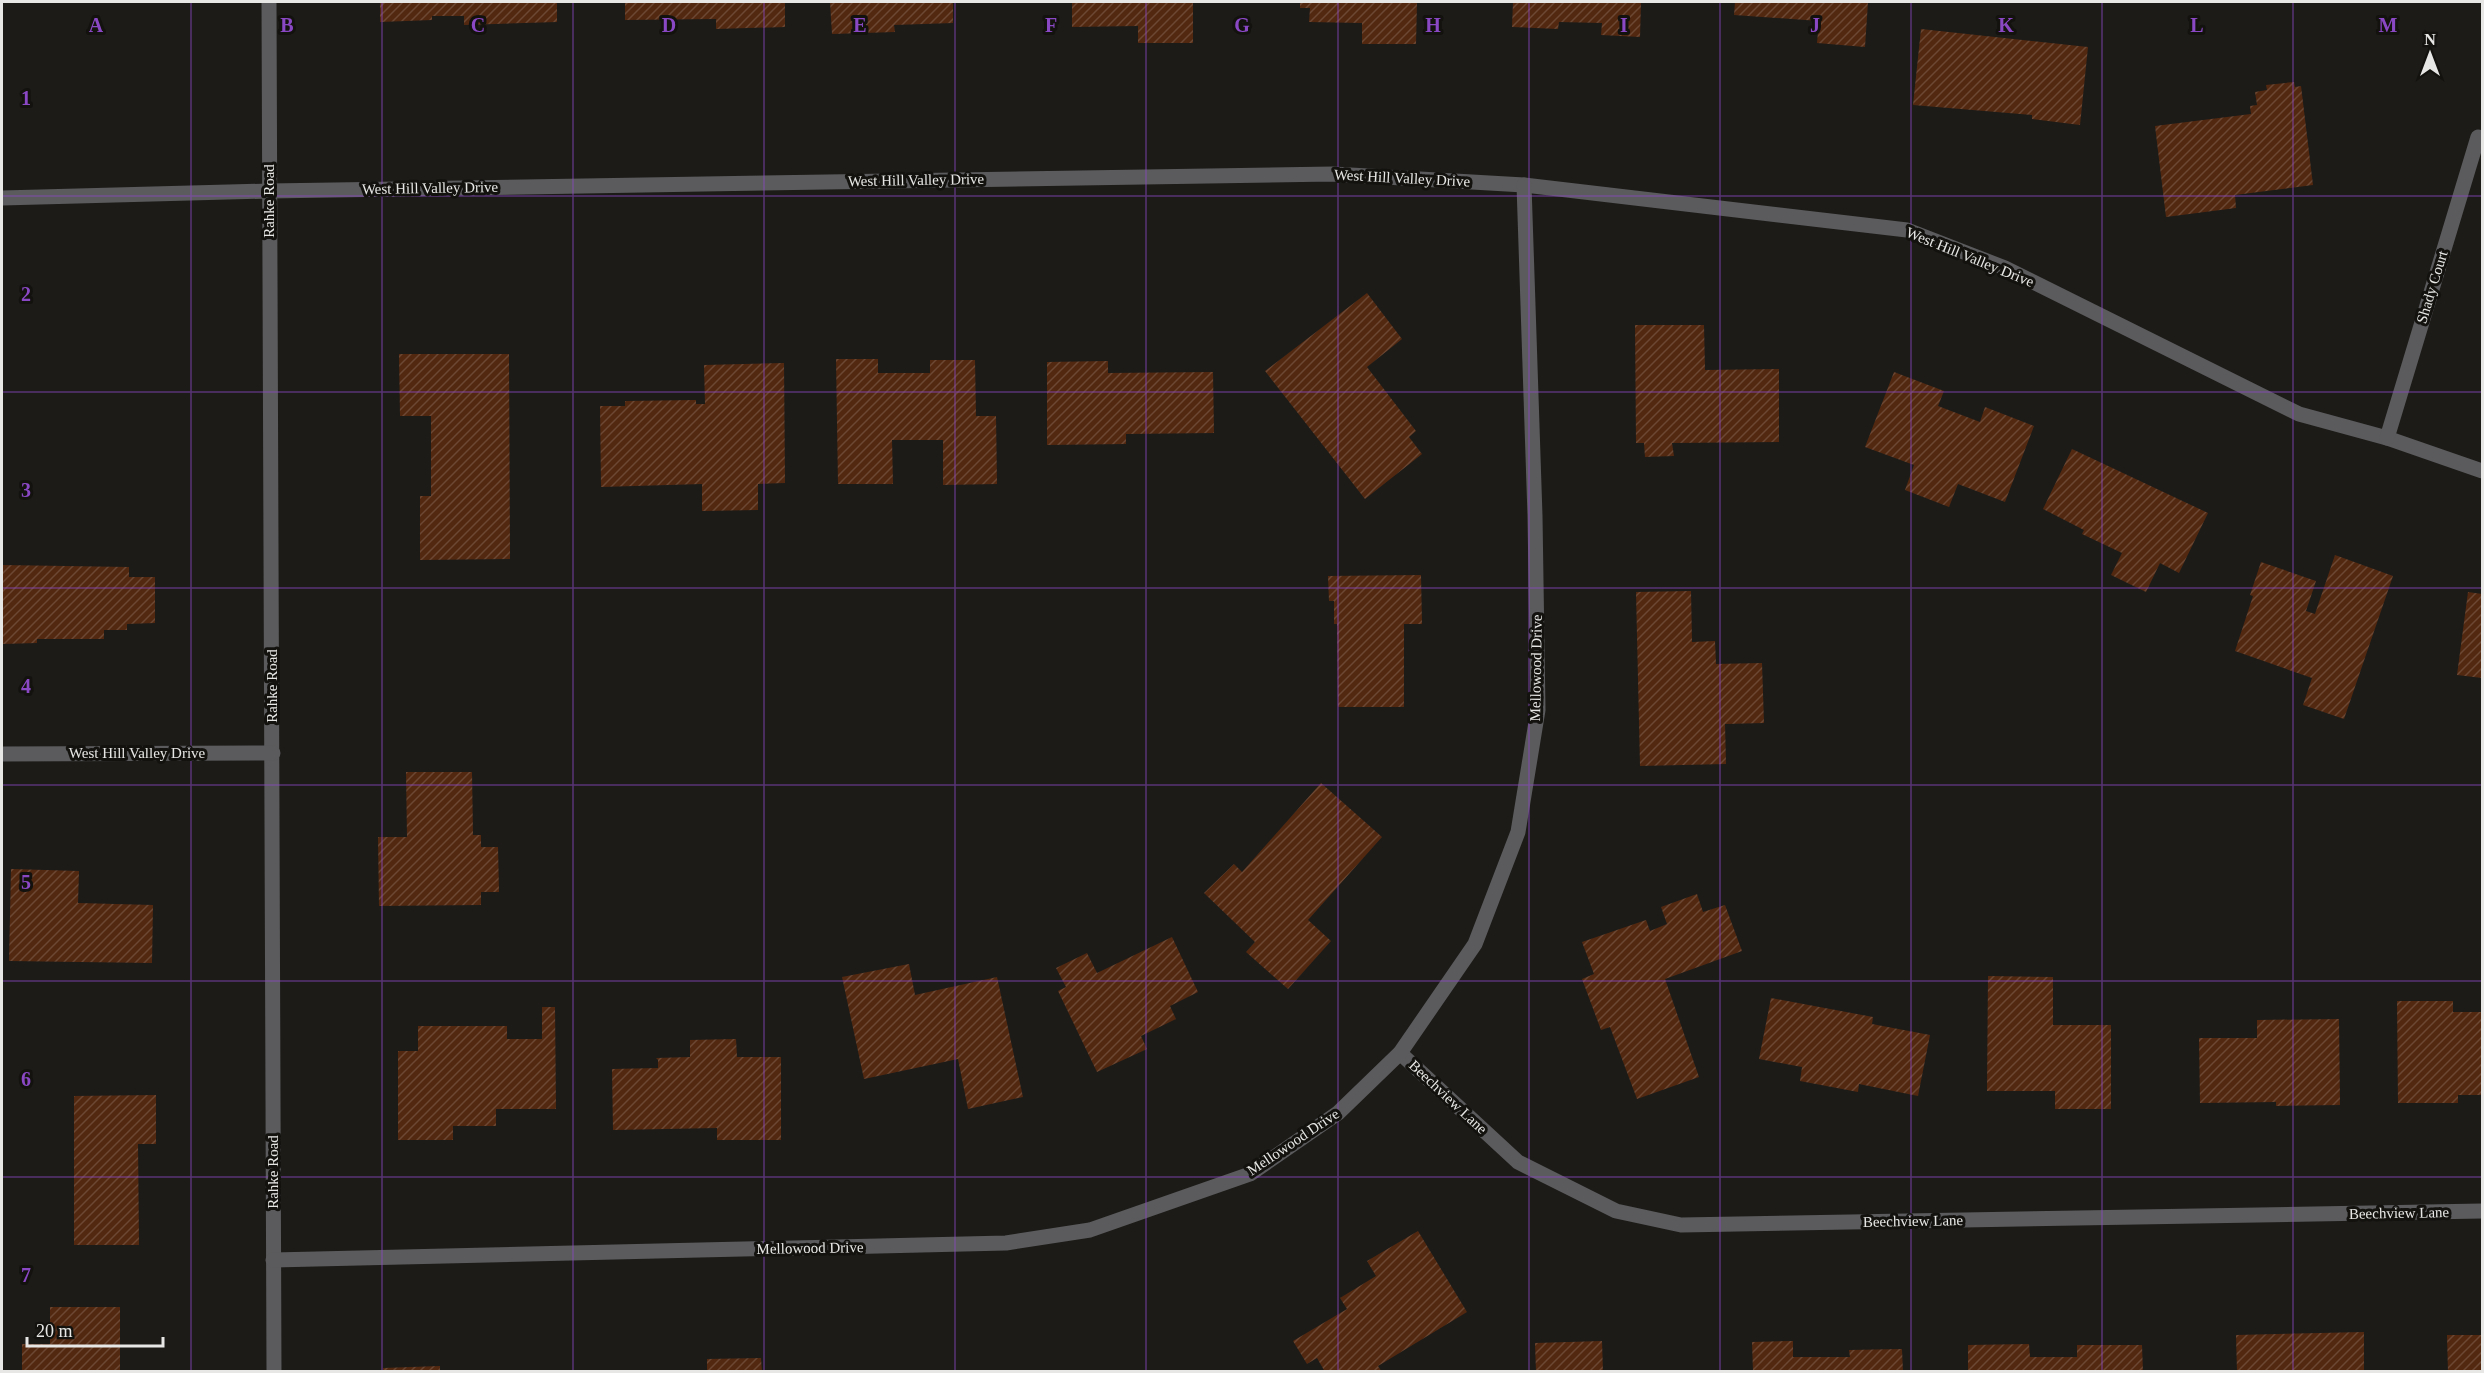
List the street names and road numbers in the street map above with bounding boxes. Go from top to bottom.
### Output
street label: Rahke Road [261,164,277,238]
street label: West Hill Valley Drive [1333,166,1471,190]
street label: West Hill Valley Drive [848,171,985,189]
street label: West Hill Valley Drive [362,179,499,197]
street label: West Hill Valley Drive [1904,224,2037,290]
street label: Shady Court [2413,248,2451,325]
street label: Mellowood Drive [1527,614,1545,722]
street label: Rahke Road [264,649,280,723]
street label: West Hill Valley Drive [69,745,206,761]
street label: Beechview Lane [1406,1057,1490,1137]
street label: Mellowood Drive [1244,1105,1342,1179]
street label: Rahke Road [265,1135,281,1209]
street label: Beechview Lane [2349,1204,2450,1222]
street label: Beechview Lane [1863,1212,1964,1230]
street label: Mellowood Drive [756,1239,864,1257]

